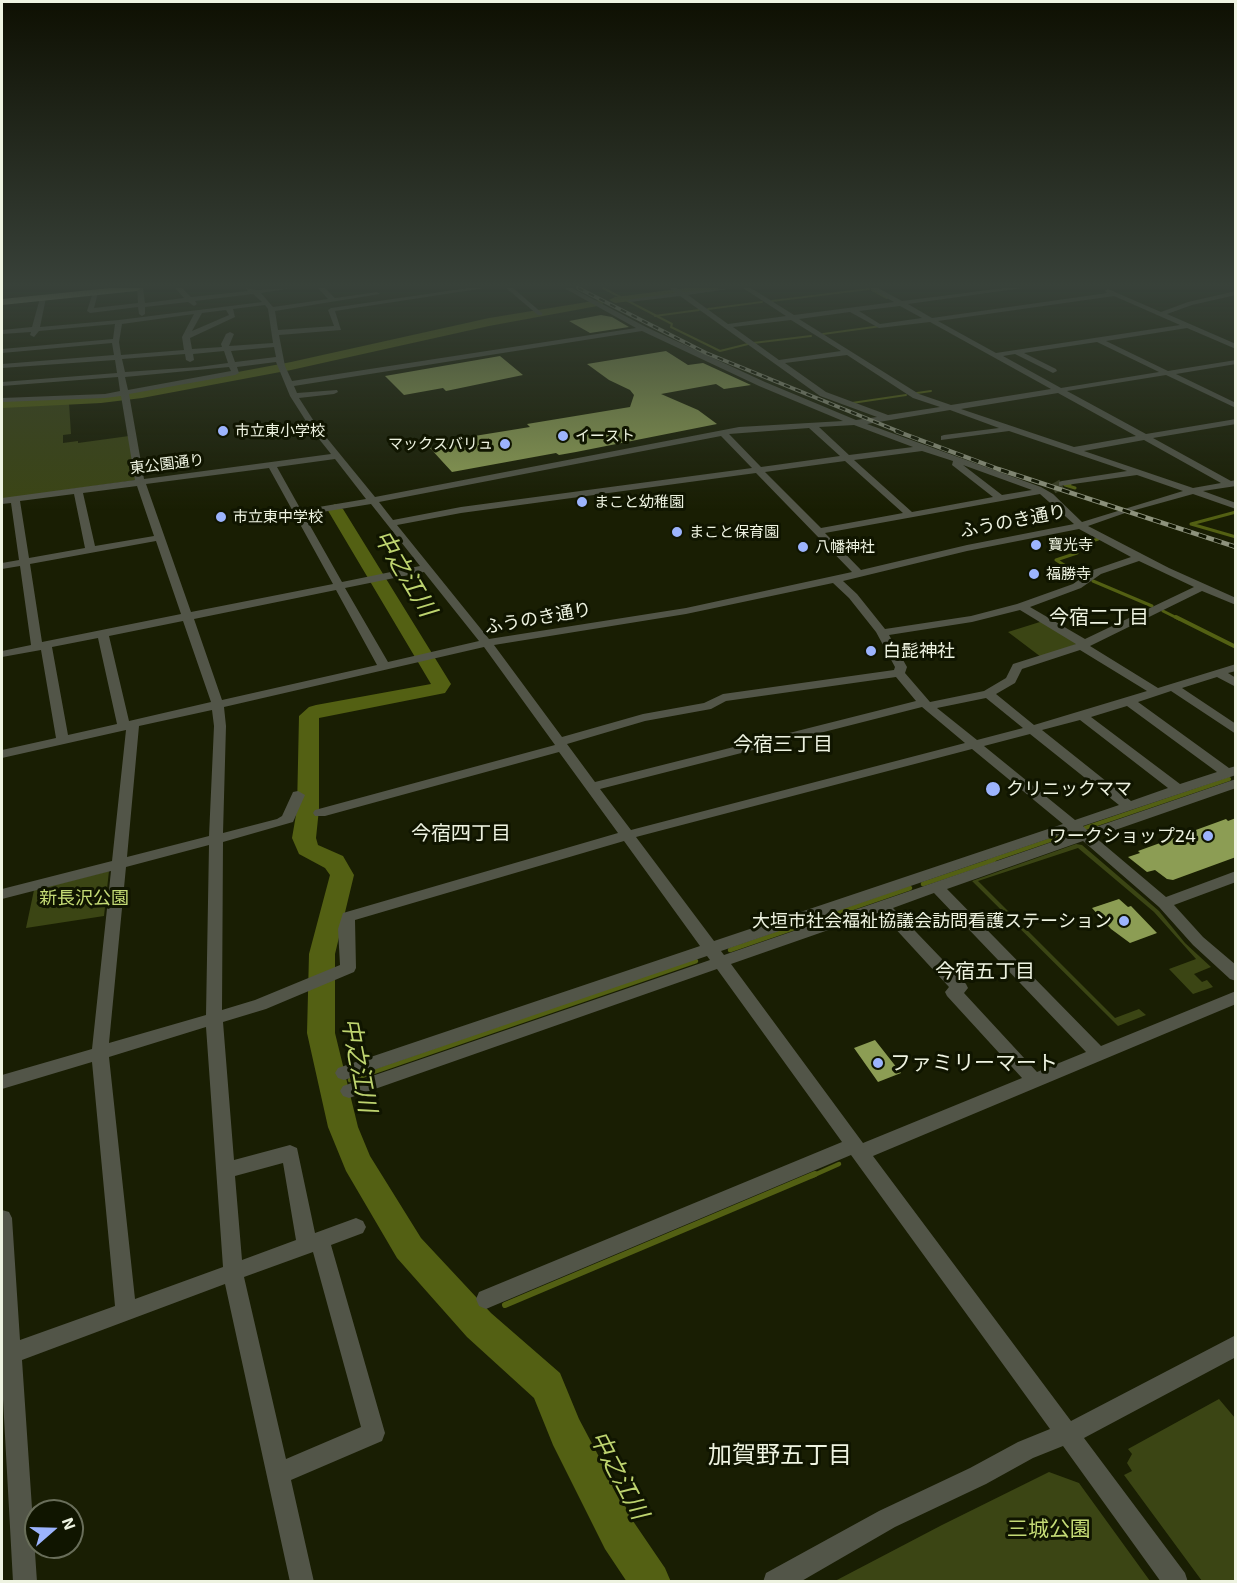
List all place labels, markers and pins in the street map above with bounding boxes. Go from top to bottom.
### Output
place label: 市立東小学校 [235,422,325,440]
marker: 市立東小学校 [216,424,230,438]
place label: イースト [575,427,635,445]
marker: イースト [556,429,570,443]
place label: マックスバリュ [388,435,493,453]
marker: マックスバリュ [498,437,512,451]
place label: まこと幼稚園 [594,493,684,511]
marker: まこと幼稚園 [575,495,589,509]
place label: 市立東中学校 [233,508,323,526]
marker: 市立東中学校 [214,510,228,524]
place label: まこと保育園 [689,523,779,541]
marker: まこと保育園 [670,525,684,539]
place label: 寶光寺 [1048,536,1093,554]
place label: 八幡神社 [815,538,875,556]
marker: 寶光寺 [1029,538,1043,552]
marker: 八幡神社 [796,540,810,554]
place label: 福勝寺 [1046,565,1091,583]
marker: 福勝寺 [1027,567,1041,581]
place label: 白髭神社 [883,640,955,662]
marker: 白髭神社 [864,644,878,658]
place label: クリニックママ [1006,778,1132,800]
marker: クリニックママ [984,780,1002,798]
place label: ワークショップ24 [1049,825,1196,847]
marker: ワークショップ24 [1201,829,1215,843]
place label: 大垣市社会福祉協議会訪問看護ステーション [752,910,1112,932]
marker: 大垣市社会福祉協議会訪問看護ステーション [1117,914,1131,928]
place label: ファミリーマート [890,1050,1058,1076]
marker: ファミリーマート [871,1056,885,1070]

